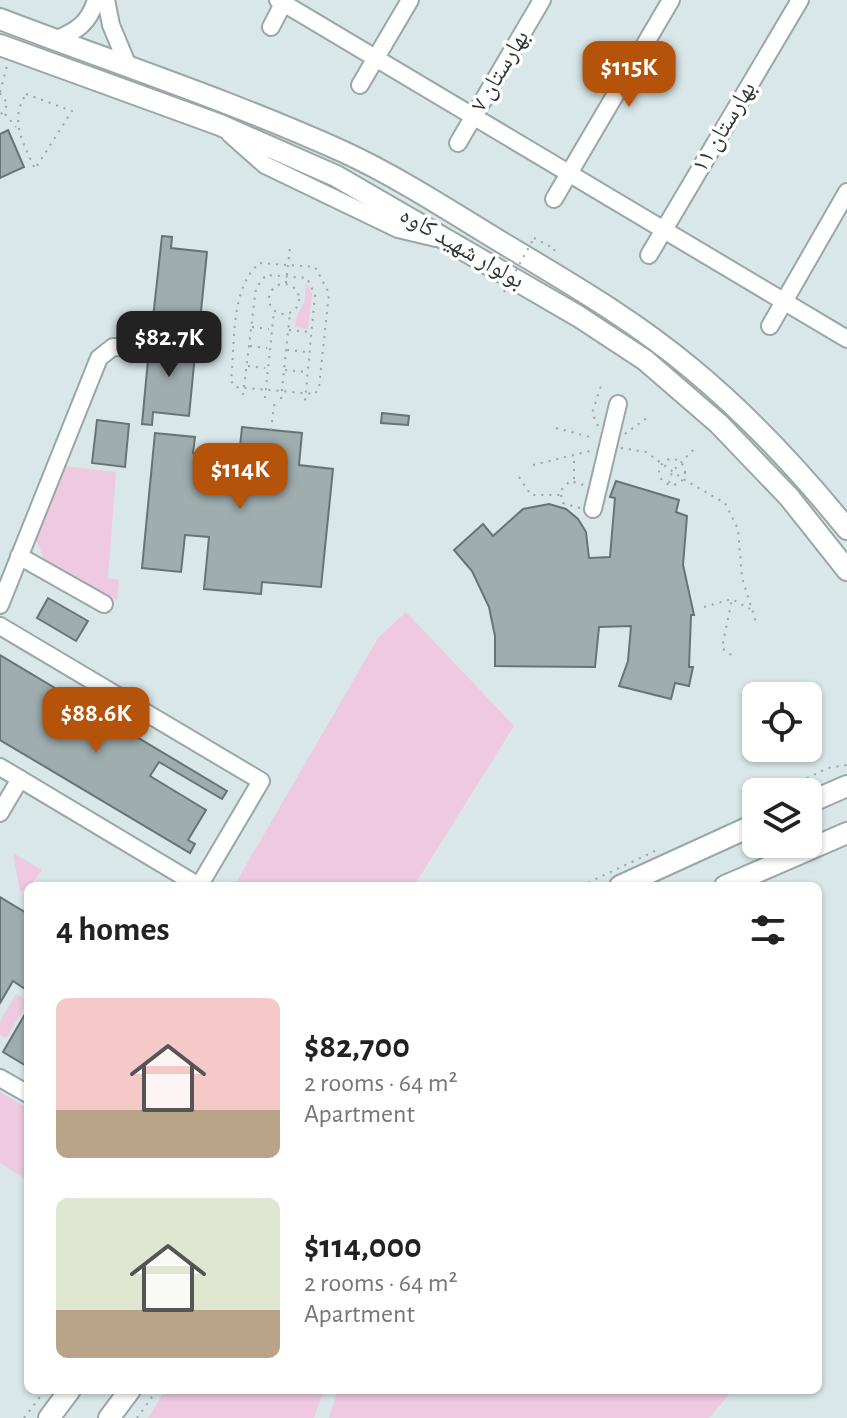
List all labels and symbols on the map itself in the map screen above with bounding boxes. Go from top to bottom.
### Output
street label: بهارستان ۷ [466,26,534,116]
pin: $115K [573,41,685,109]
street label: بهارستان ۱۱ [688,77,761,177]
street label: بولوار شهید کاوه [395,203,528,294]
pin: $82.7K [104,311,234,379]
pin: $114K [184,443,296,511]
pin: $88.6K [31,687,161,755]

